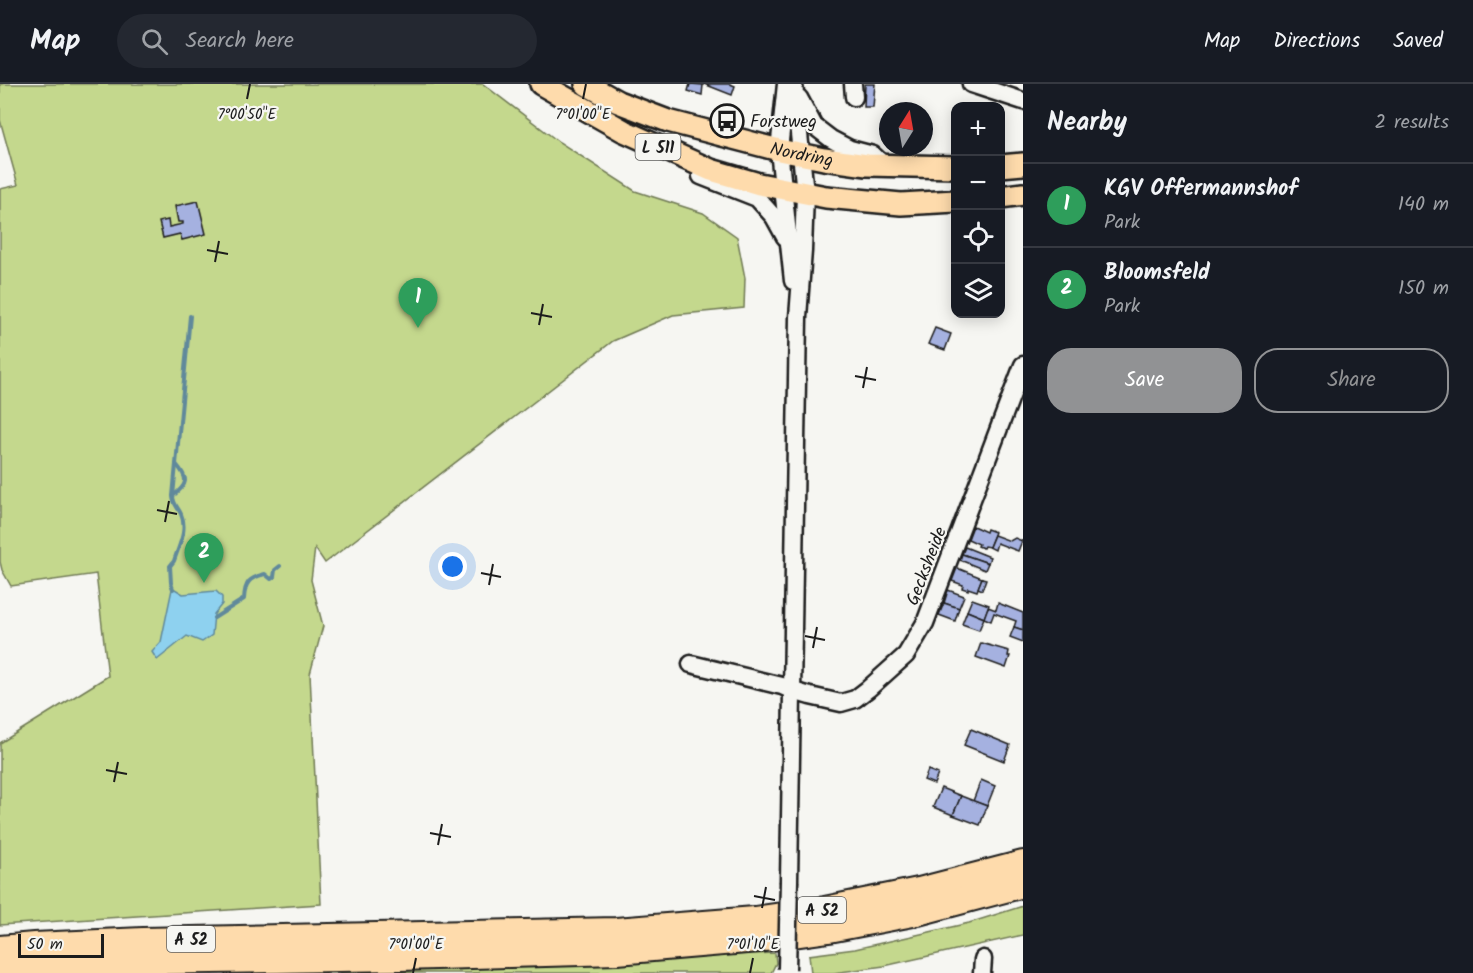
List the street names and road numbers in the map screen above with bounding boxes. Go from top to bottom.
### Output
road number: L 511 [636,134,680,160]
street label: Nordring [766,135,835,176]
street label: Gecksheide [899,523,956,610]
road number: A 52 [798,897,846,923]
road number: A 52 [167,926,215,952]

